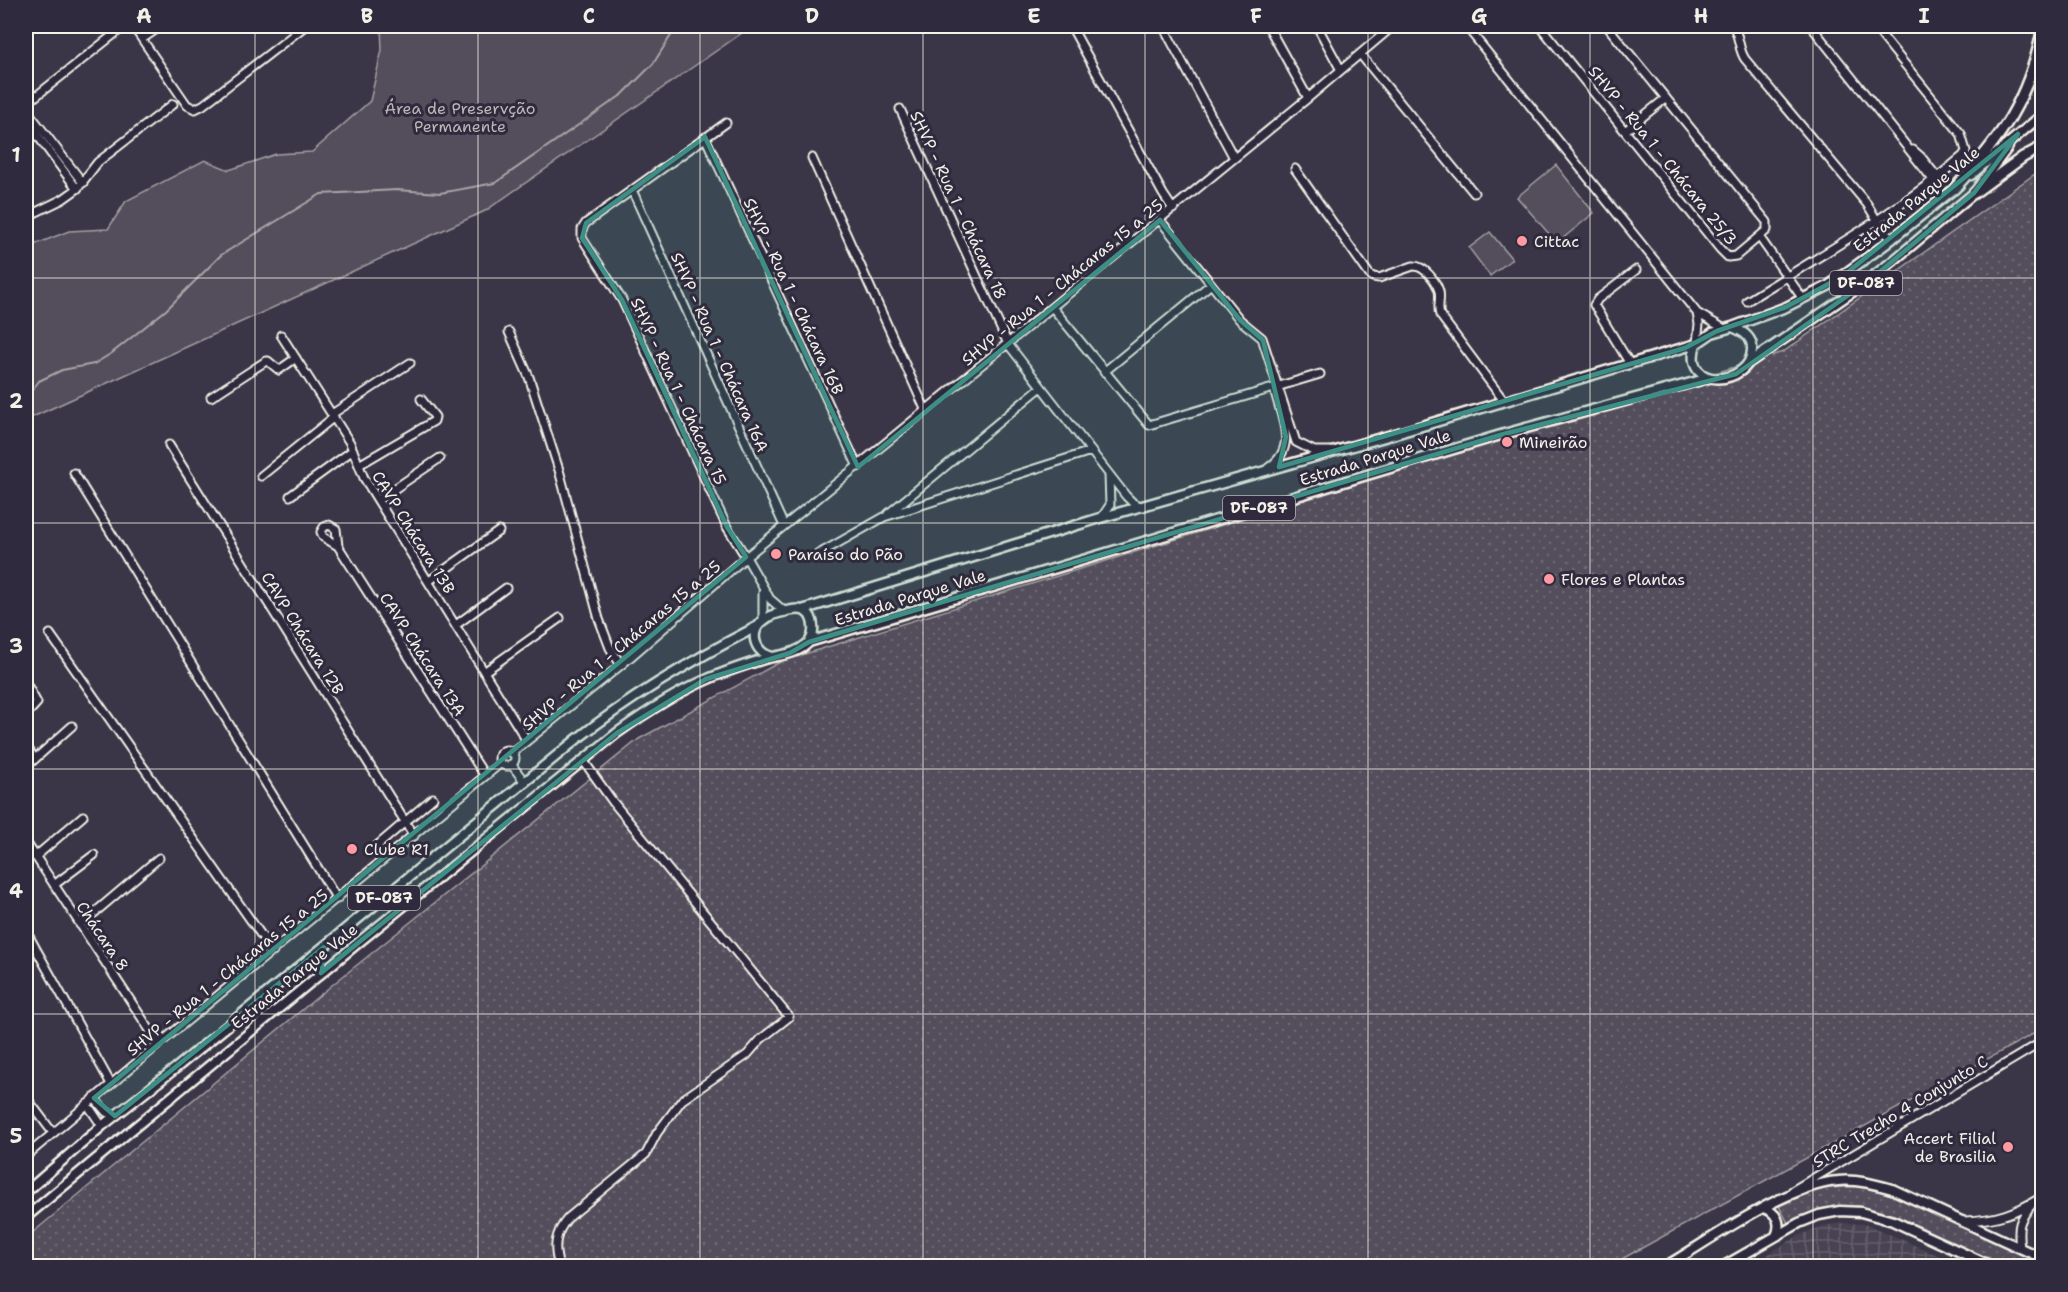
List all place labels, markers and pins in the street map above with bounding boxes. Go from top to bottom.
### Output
place label: Cittac [1534,231,1579,252]
marker: Cittac [1515,234,1529,248]
place label: Mineirão [1519,432,1587,453]
marker: Mineirão [1500,435,1514,449]
place label: Paraíso do Pão [788,544,903,565]
marker: Paraíso do Pão [769,547,783,561]
place label: Flores e Plantas [1561,569,1685,590]
marker: Flores e Plantas [1542,572,1556,586]
place label: Clube R1 [364,839,429,860]
marker: Clube R1 [345,842,359,856]
place label: Accert Filial de Brasilia [1904,1128,1996,1167]
marker: Accert Filial de Brasilia [2001,1140,2015,1154]

